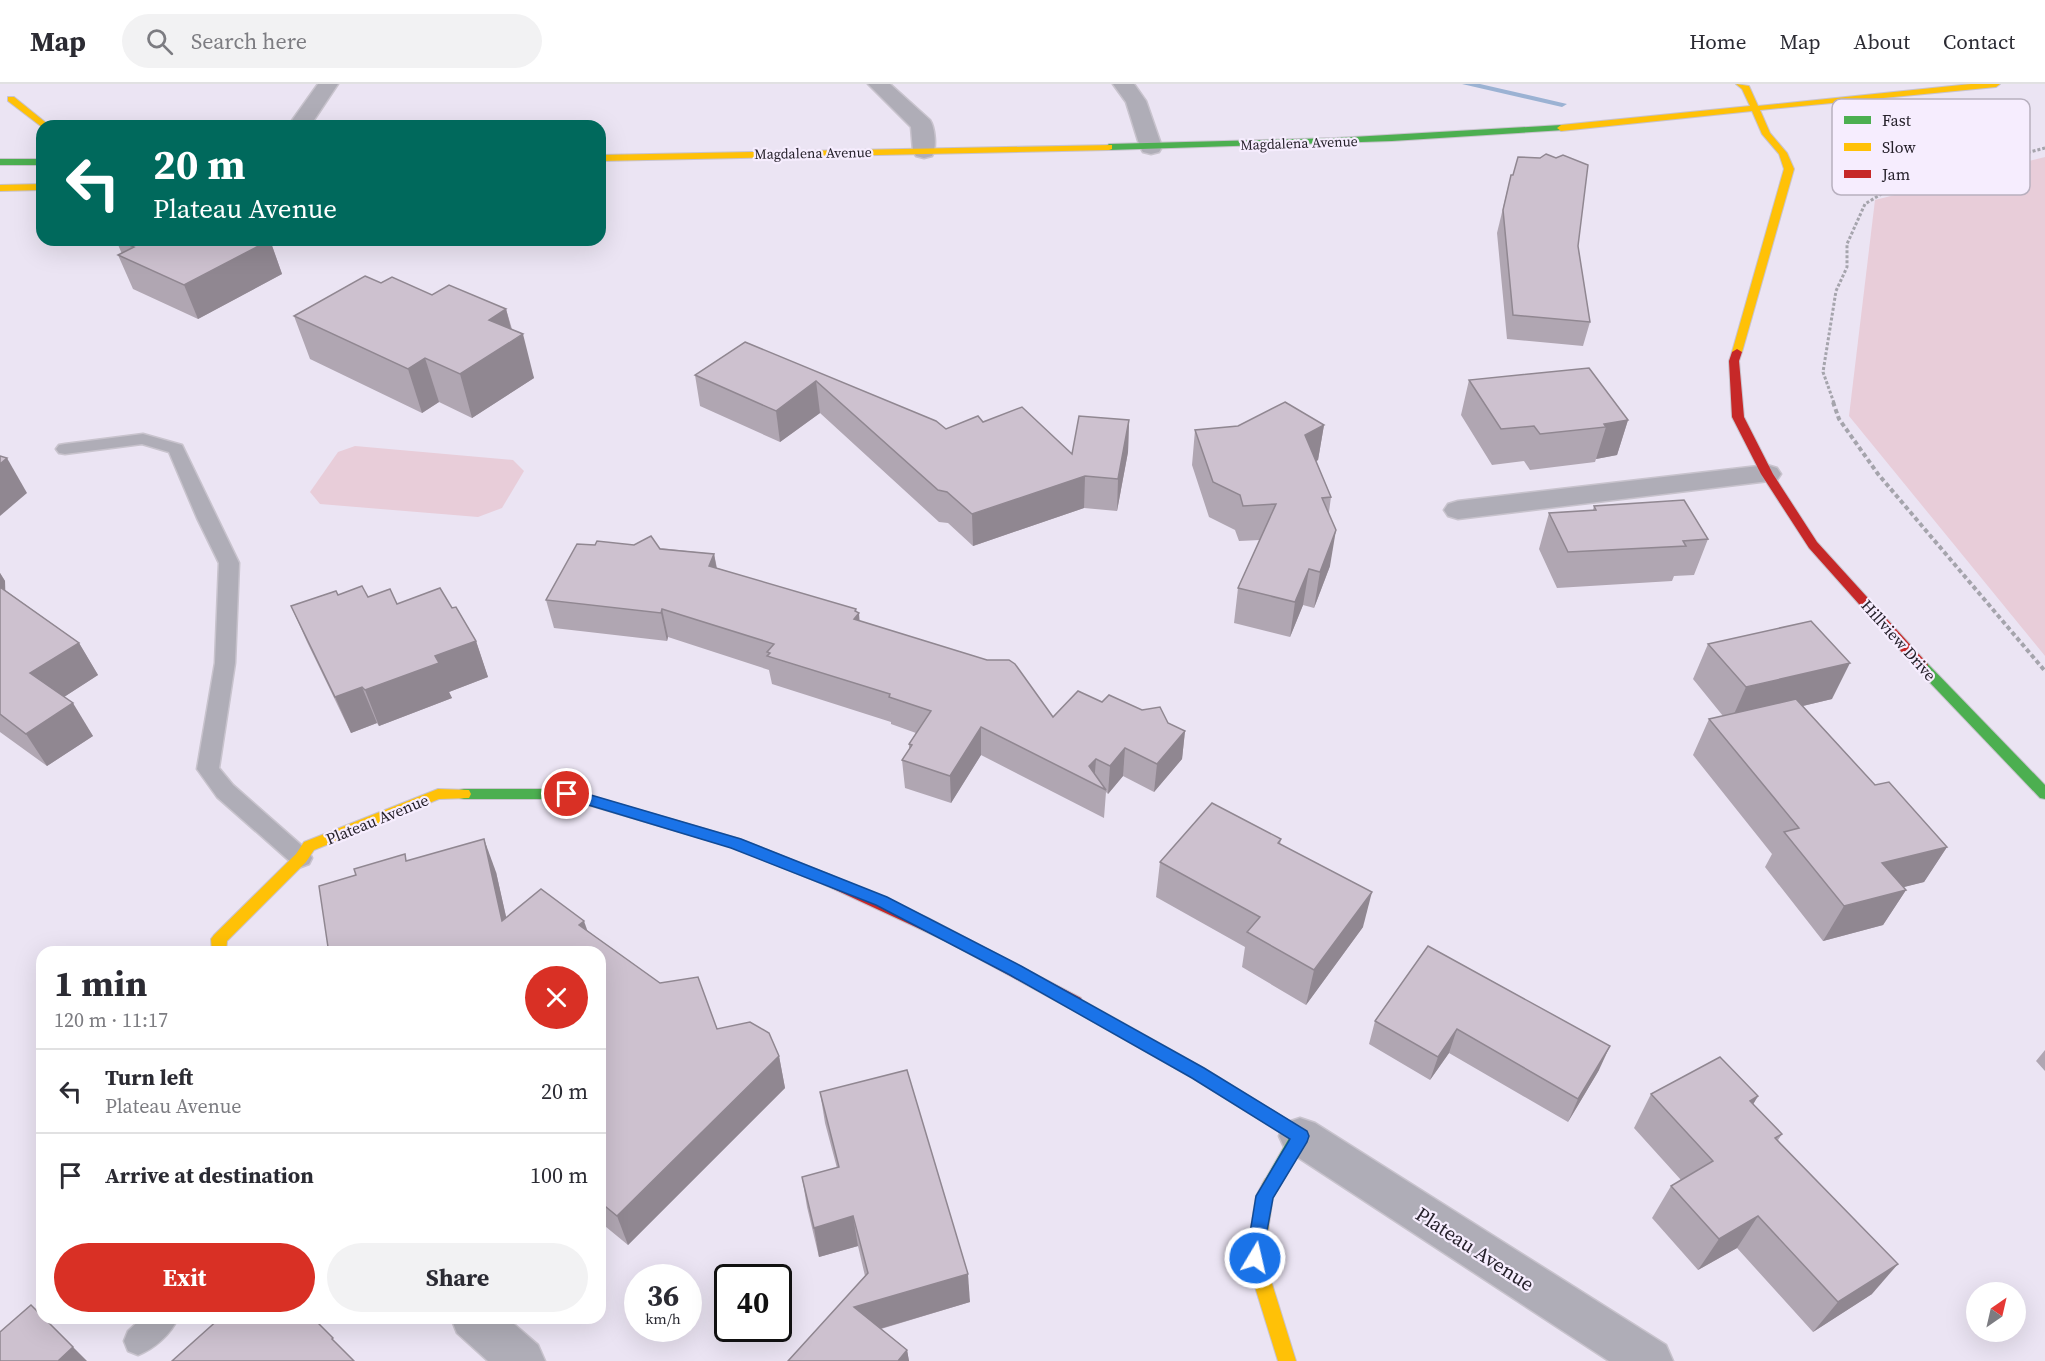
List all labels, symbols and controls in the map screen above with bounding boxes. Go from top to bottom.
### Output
search box [122,14,542,68]
text: Map [30,22,86,60]
icon: search [143,25,176,58]
text: Search here [191,26,307,56]
text: Home [1689,27,1747,56]
text: Map [1780,27,1821,56]
text: About [1854,27,1910,56]
text: Contact [1943,27,2015,56]
legend [1832,99,2030,195]
text: Fast [1882,109,1912,131]
street label: Magdalena Avenue [1240,131,1358,155]
text: 20 m [153,135,246,193]
text: Slow [1882,136,1917,158]
street label: Magdalena Avenue [754,142,872,164]
icon: left [54,144,132,222]
text: Jam [1881,163,1910,185]
text: Plateau Avenue [153,190,337,227]
street label: Hillview Drive [1857,595,1941,685]
pin [541,768,592,819]
icon: arrive [550,777,583,810]
street label: Plateau Avenue [322,788,432,850]
text: 1 min [54,959,147,1008]
button: close [525,966,588,1029]
text: 120 m · 11:17 [54,1006,168,1034]
text: Turn left [105,1062,193,1092]
icon: left [54,1075,87,1108]
text: 20 m [541,1076,588,1106]
text: Plateau Avenue [105,1092,241,1120]
icon: arrive [54,1159,87,1192]
text: Arrive at destination [105,1160,314,1190]
text: 100 m [530,1160,588,1190]
street label: Plateau Avenue [1410,1200,1540,1298]
position arrow [1223,1226,1287,1290]
button: Exit [54,1243,315,1312]
button: Share [327,1243,588,1312]
speed limit sign: 40 [714,1264,792,1342]
text: 36 [647,1275,679,1316]
north arrow [1966,1282,2026,1342]
map controls [1966,1282,2026,1342]
text: km/h [645,1308,681,1329]

